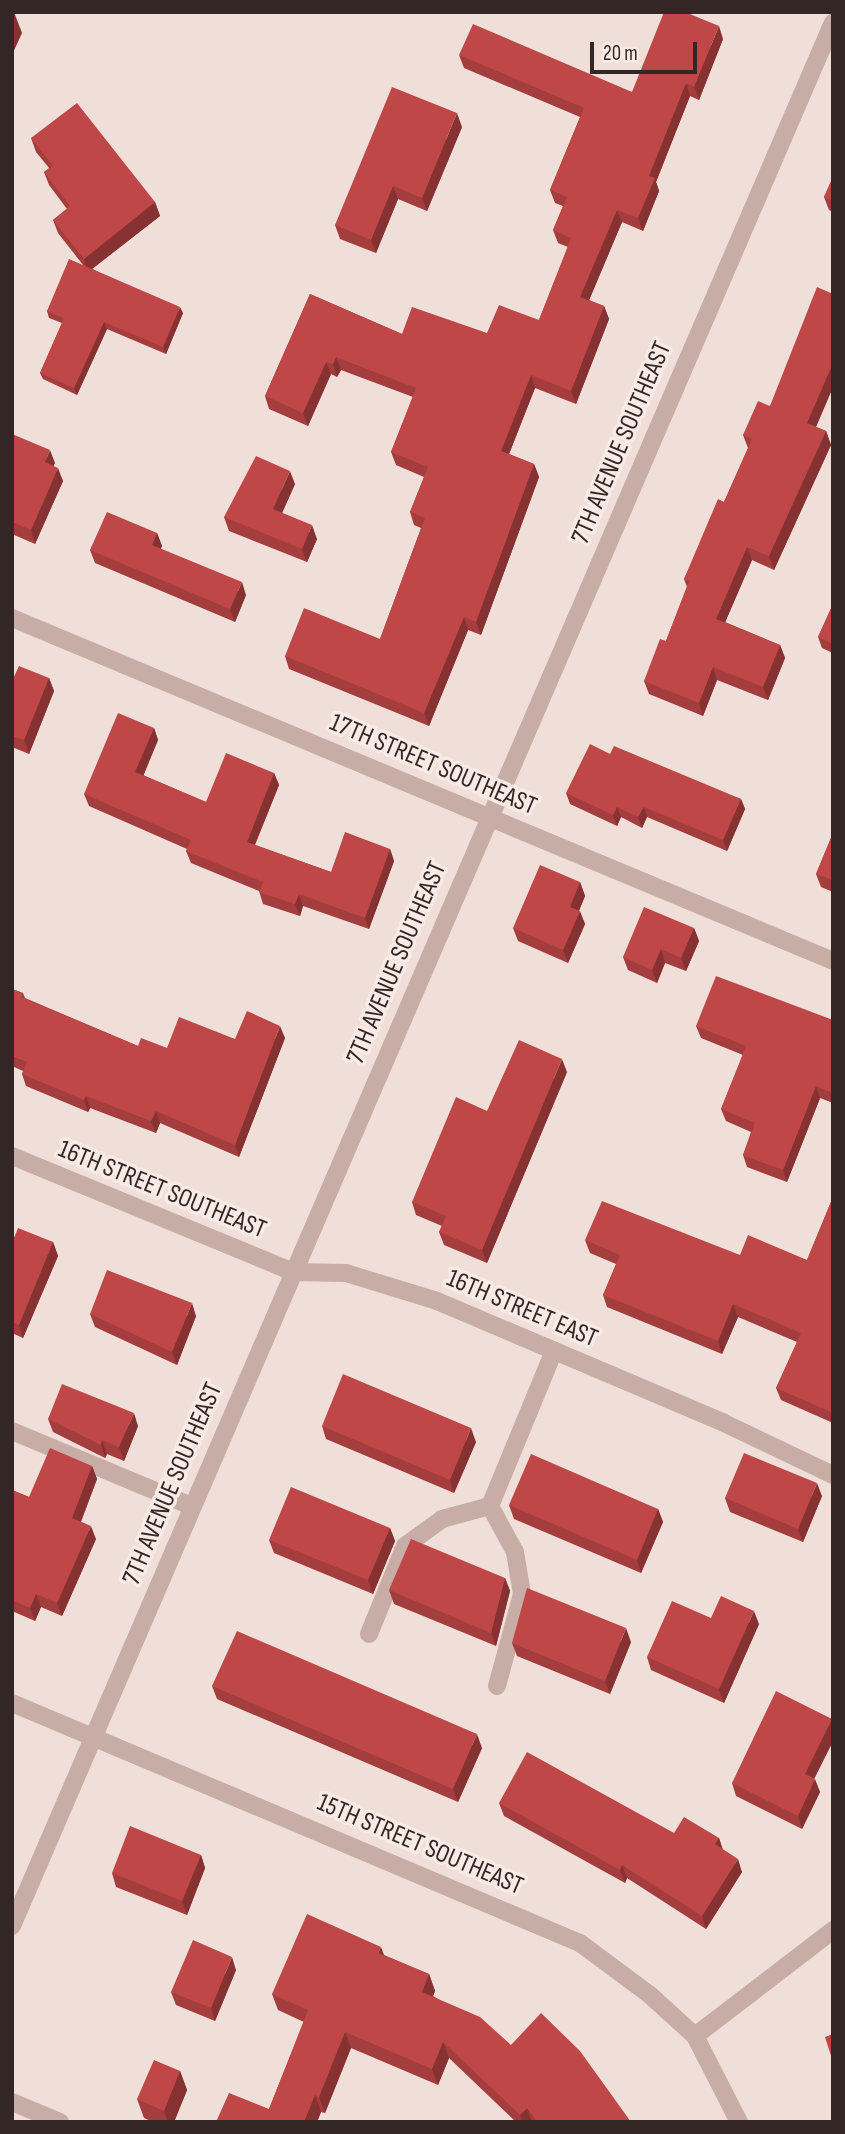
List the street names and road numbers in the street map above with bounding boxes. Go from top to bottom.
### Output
street label: 7TH AVENUE SOUTHEAST [565,337,679,549]
street label: 17TH STREET SOUTHEAST [325,707,541,823]
street label: 7TH AVENUE SOUTHEAST [340,857,454,1069]
street label: 16TH STREET SOUTHEAST [53,1134,271,1246]
street label: 16TH STREET EAST [442,1263,602,1355]
street label: 7TH AVENUE SOUTHEAST [116,1378,230,1590]
street label: 15TH STREET SOUTHEAST [312,1788,528,1902]

